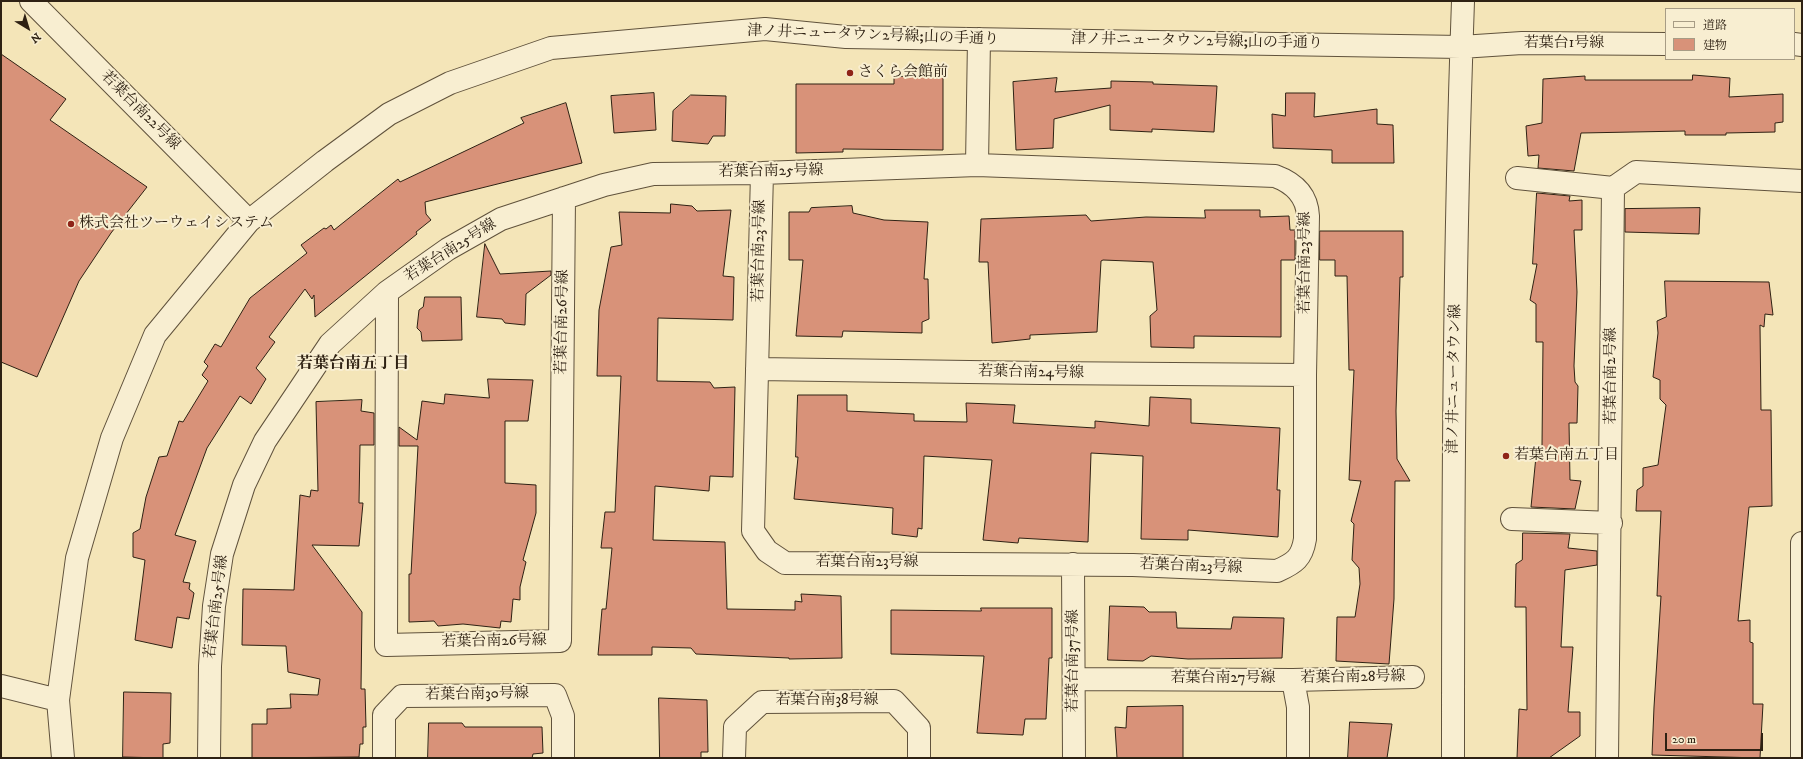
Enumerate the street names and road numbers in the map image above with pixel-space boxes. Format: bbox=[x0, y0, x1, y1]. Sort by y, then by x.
street label: 津ノ井ニュータウン2号線;山の手通り bbox=[747, 23, 999, 49]
street label: 津ノ井ニュータウン2号線;山の手通り bbox=[1071, 31, 1323, 53]
street label: 若葉台1号線 bbox=[1524, 35, 1604, 53]
street label: 若葉台南22号線 bbox=[97, 68, 183, 154]
street label: 若葉台南25号線 bbox=[718, 162, 824, 182]
street label: 若葉台南23号線 bbox=[750, 199, 770, 303]
street label: 若葉台南23号線 bbox=[1297, 212, 1315, 314]
street label: 若葉台南25号線 bbox=[402, 216, 500, 286]
street label: 若葉台南26号線 bbox=[553, 269, 573, 375]
street label: 津ノ井ニュータウン線 bbox=[1445, 304, 1465, 454]
street label: 若葉台南2号線 bbox=[1603, 327, 1621, 425]
street label: 若葉台南24号線 bbox=[978, 363, 1084, 383]
street label: 若葉台南25号線 bbox=[202, 554, 232, 660]
street label: 若葉台南23号線 bbox=[816, 554, 918, 572]
street label: 若葉台南23号線 bbox=[1139, 556, 1243, 578]
street label: 若葉台南37号線 bbox=[1065, 609, 1083, 713]
street label: 若葉台南26号線 bbox=[441, 632, 547, 652]
street label: 若葉台南28号線 bbox=[1300, 668, 1406, 688]
street label: 若葉台南27号線 bbox=[1171, 670, 1275, 688]
street label: 若葉台南30号線 bbox=[425, 685, 529, 705]
street label: 若葉台南38号線 bbox=[775, 692, 879, 710]

